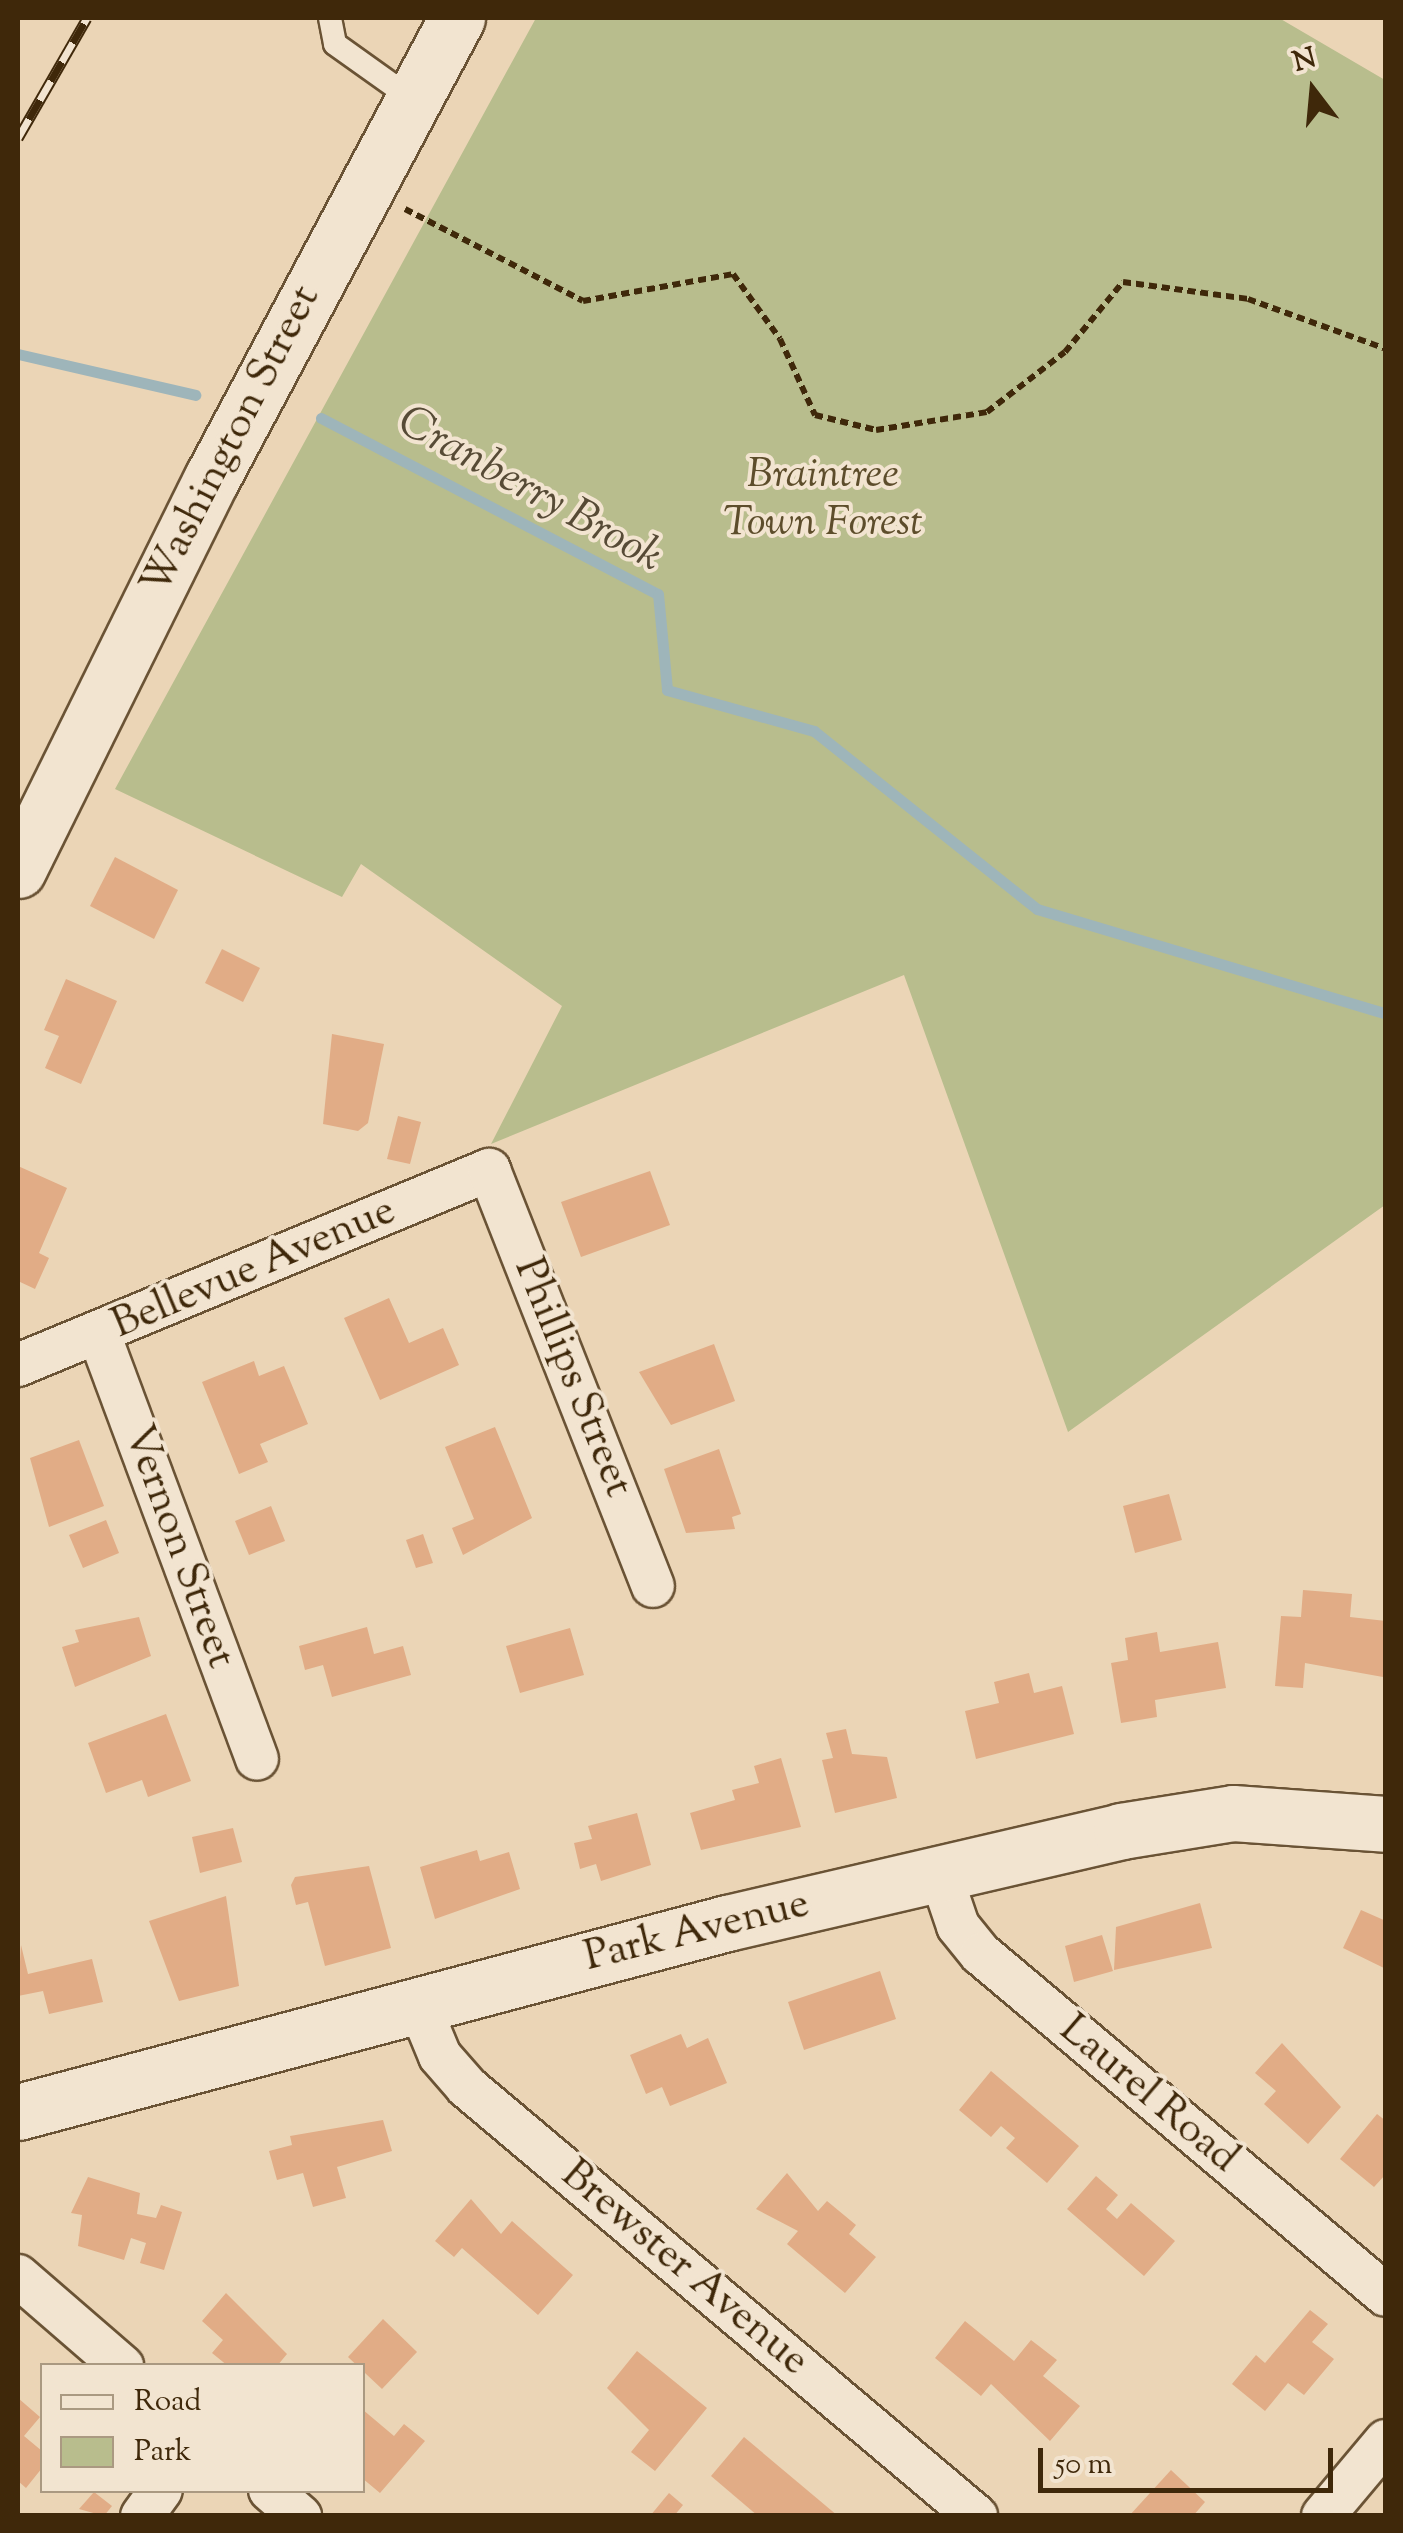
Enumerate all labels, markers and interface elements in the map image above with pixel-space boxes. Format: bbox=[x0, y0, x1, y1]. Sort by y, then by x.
text: N bbox=[1288, 39, 1321, 83]
north arrow bbox=[1263, 40, 1363, 140]
street label: Washington Street bbox=[132, 278, 332, 604]
water label: Cranberry Brook bbox=[387, 396, 671, 586]
park label: Braintree Town Forest bbox=[723, 451, 923, 550]
street label: Bellevue Avenue bbox=[105, 1187, 403, 1351]
street label: Phillips Street bbox=[501, 1251, 643, 1505]
street label: Vernon Street bbox=[111, 1419, 245, 1675]
street label: Park Avenue bbox=[580, 1880, 814, 1984]
street label: Laurel Road bbox=[1048, 2005, 1248, 2185]
street label: Brewster Avenue bbox=[550, 2151, 818, 2387]
legend bbox=[40, 2363, 365, 2493]
text: Road bbox=[134, 2381, 201, 2424]
scale bar bbox=[1043, 2428, 1338, 2490]
text: Park bbox=[134, 2431, 191, 2474]
text: 50 m bbox=[1055, 2444, 1112, 2487]

